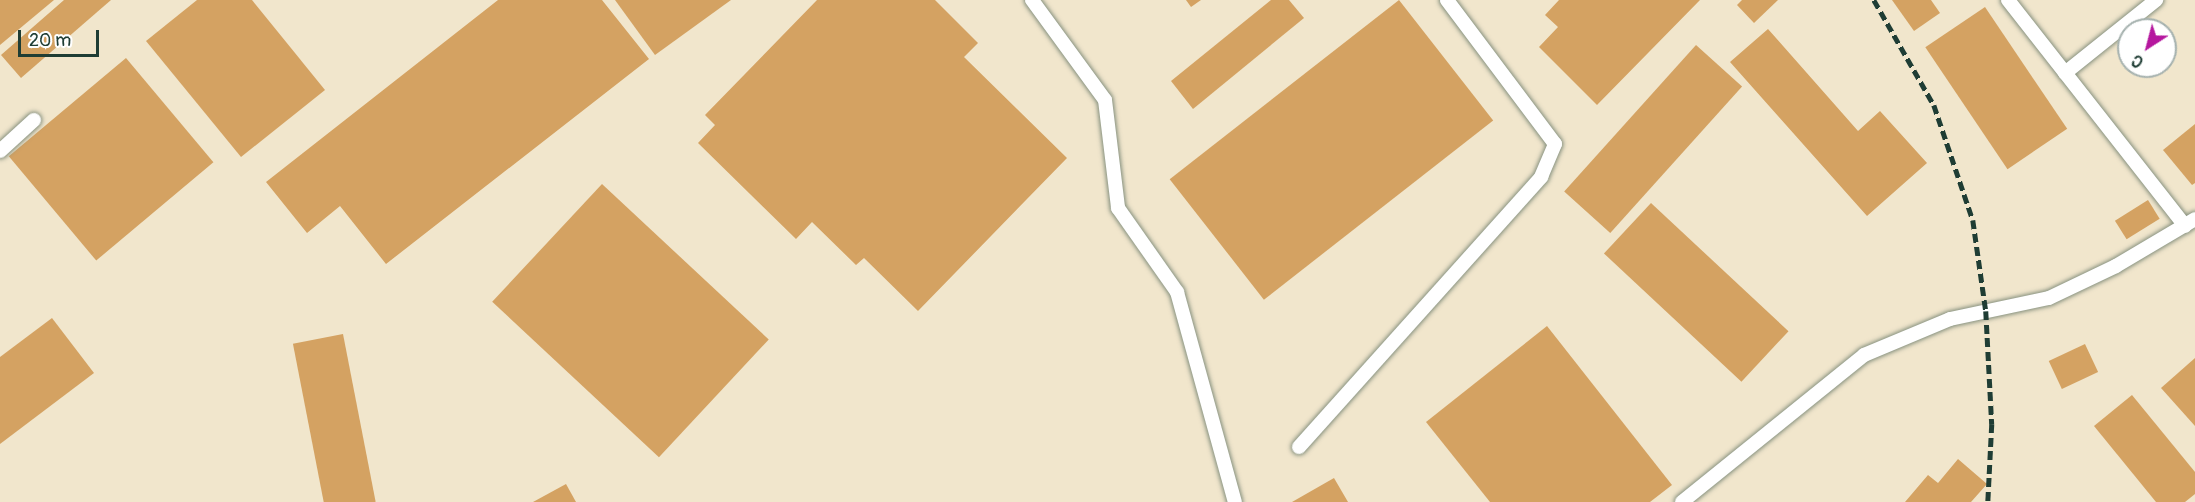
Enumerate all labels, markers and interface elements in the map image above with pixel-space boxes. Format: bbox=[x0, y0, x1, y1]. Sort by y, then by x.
scale bar bbox=[21, 18, 102, 56]
north arrow bbox=[2117, 18, 2177, 78]
text: 20 m bbox=[29, 29, 71, 52]
text: С bbox=[2128, 50, 2147, 72]

